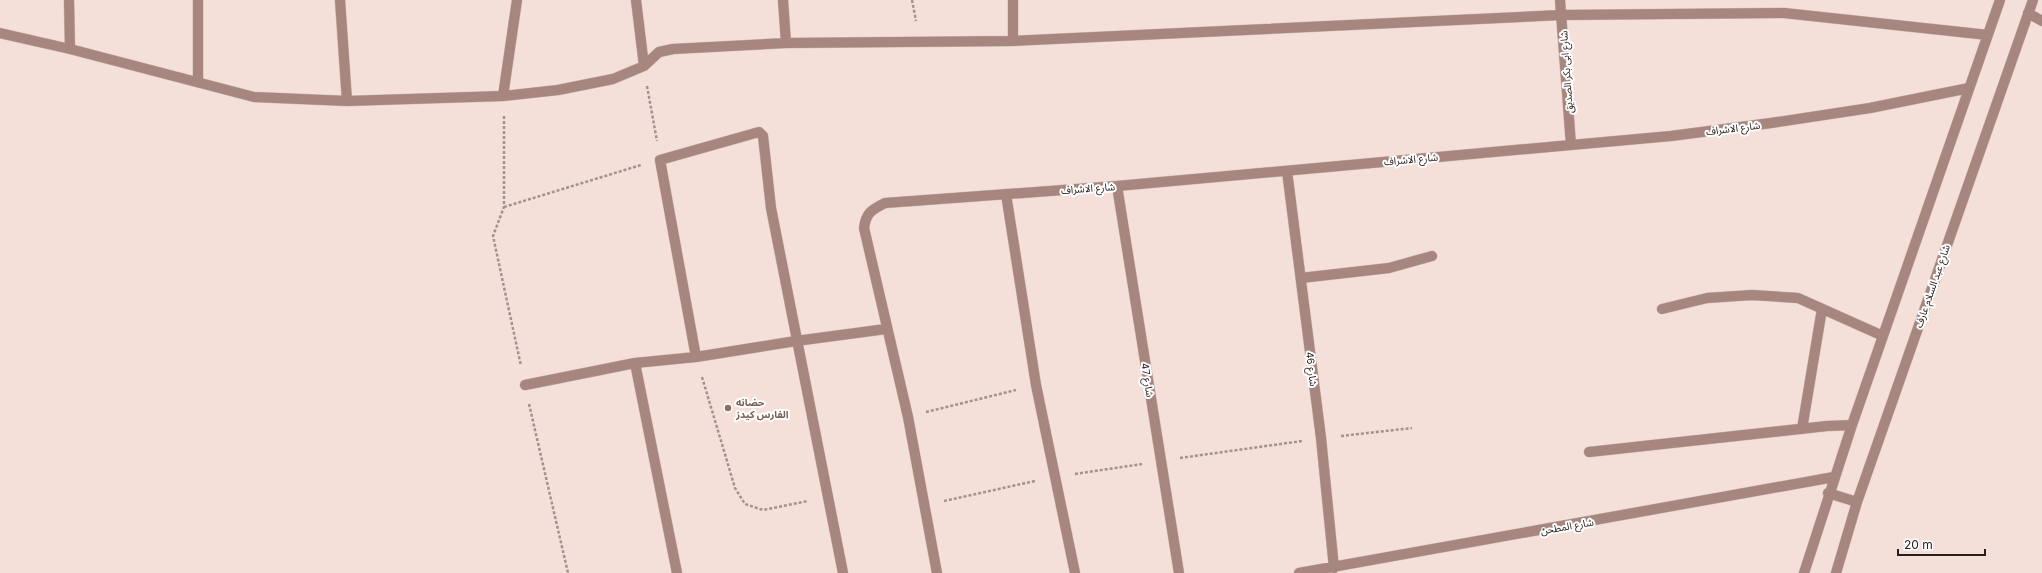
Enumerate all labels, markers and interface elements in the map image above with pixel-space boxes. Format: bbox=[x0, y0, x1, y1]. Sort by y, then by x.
street label: شارع ابى بكر الصديق bbox=[1557, 30, 1577, 114]
street label: شارع الاشراف bbox=[1705, 119, 1761, 139]
street label: شارع الاشراف bbox=[1383, 151, 1439, 169]
street label: شارع الاشراف bbox=[1061, 180, 1116, 198]
street label: شارع عبد السلام عارف bbox=[1912, 243, 1955, 330]
street label: شارع 46 bbox=[1302, 351, 1320, 387]
street label: شارع 47 bbox=[1137, 362, 1157, 398]
place label: حضانه الفارس كيدز bbox=[735, 396, 789, 421]
marker: حضانه الفارس كيدز bbox=[723, 403, 733, 413]
street label: شارع المطحن bbox=[1539, 515, 1595, 539]
scale bar bbox=[1898, 531, 1985, 557]
text: 20 m bbox=[1904, 537, 1933, 552]

